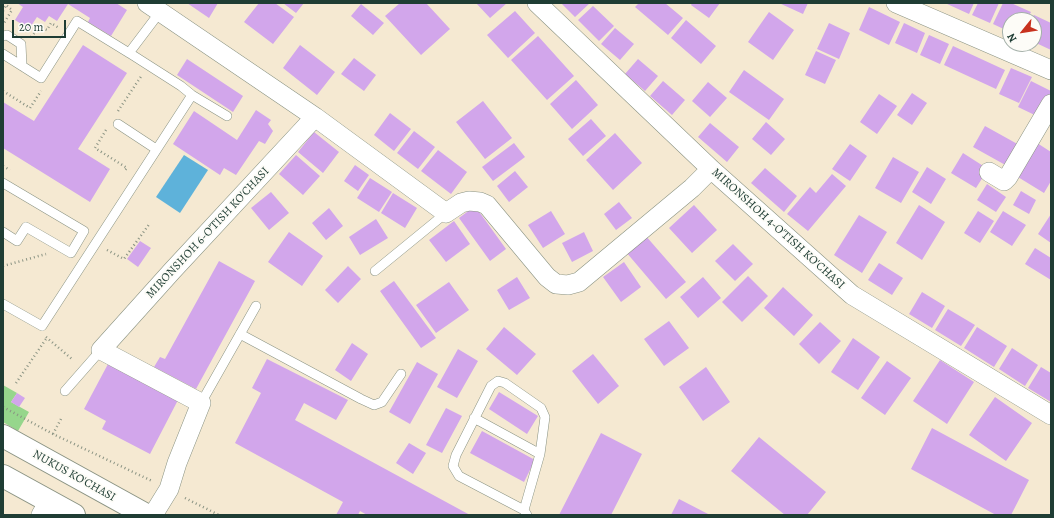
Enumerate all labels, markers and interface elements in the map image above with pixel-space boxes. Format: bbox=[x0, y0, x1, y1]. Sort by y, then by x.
scale bar bbox=[14, 12, 68, 38]
north arrow bbox=[1002, 12, 1042, 52]
text: 20 m bbox=[19, 19, 43, 35]
text: N bbox=[1004, 31, 1021, 45]
street label: MIRONSHOH 6-O'TISH KO'CHASI bbox=[143, 164, 273, 302]
street label: MIRONSHOH 4-O'TISH KO'CHASI bbox=[709, 165, 847, 293]
street label: NUKUS KO'CHASI bbox=[30, 447, 118, 505]

